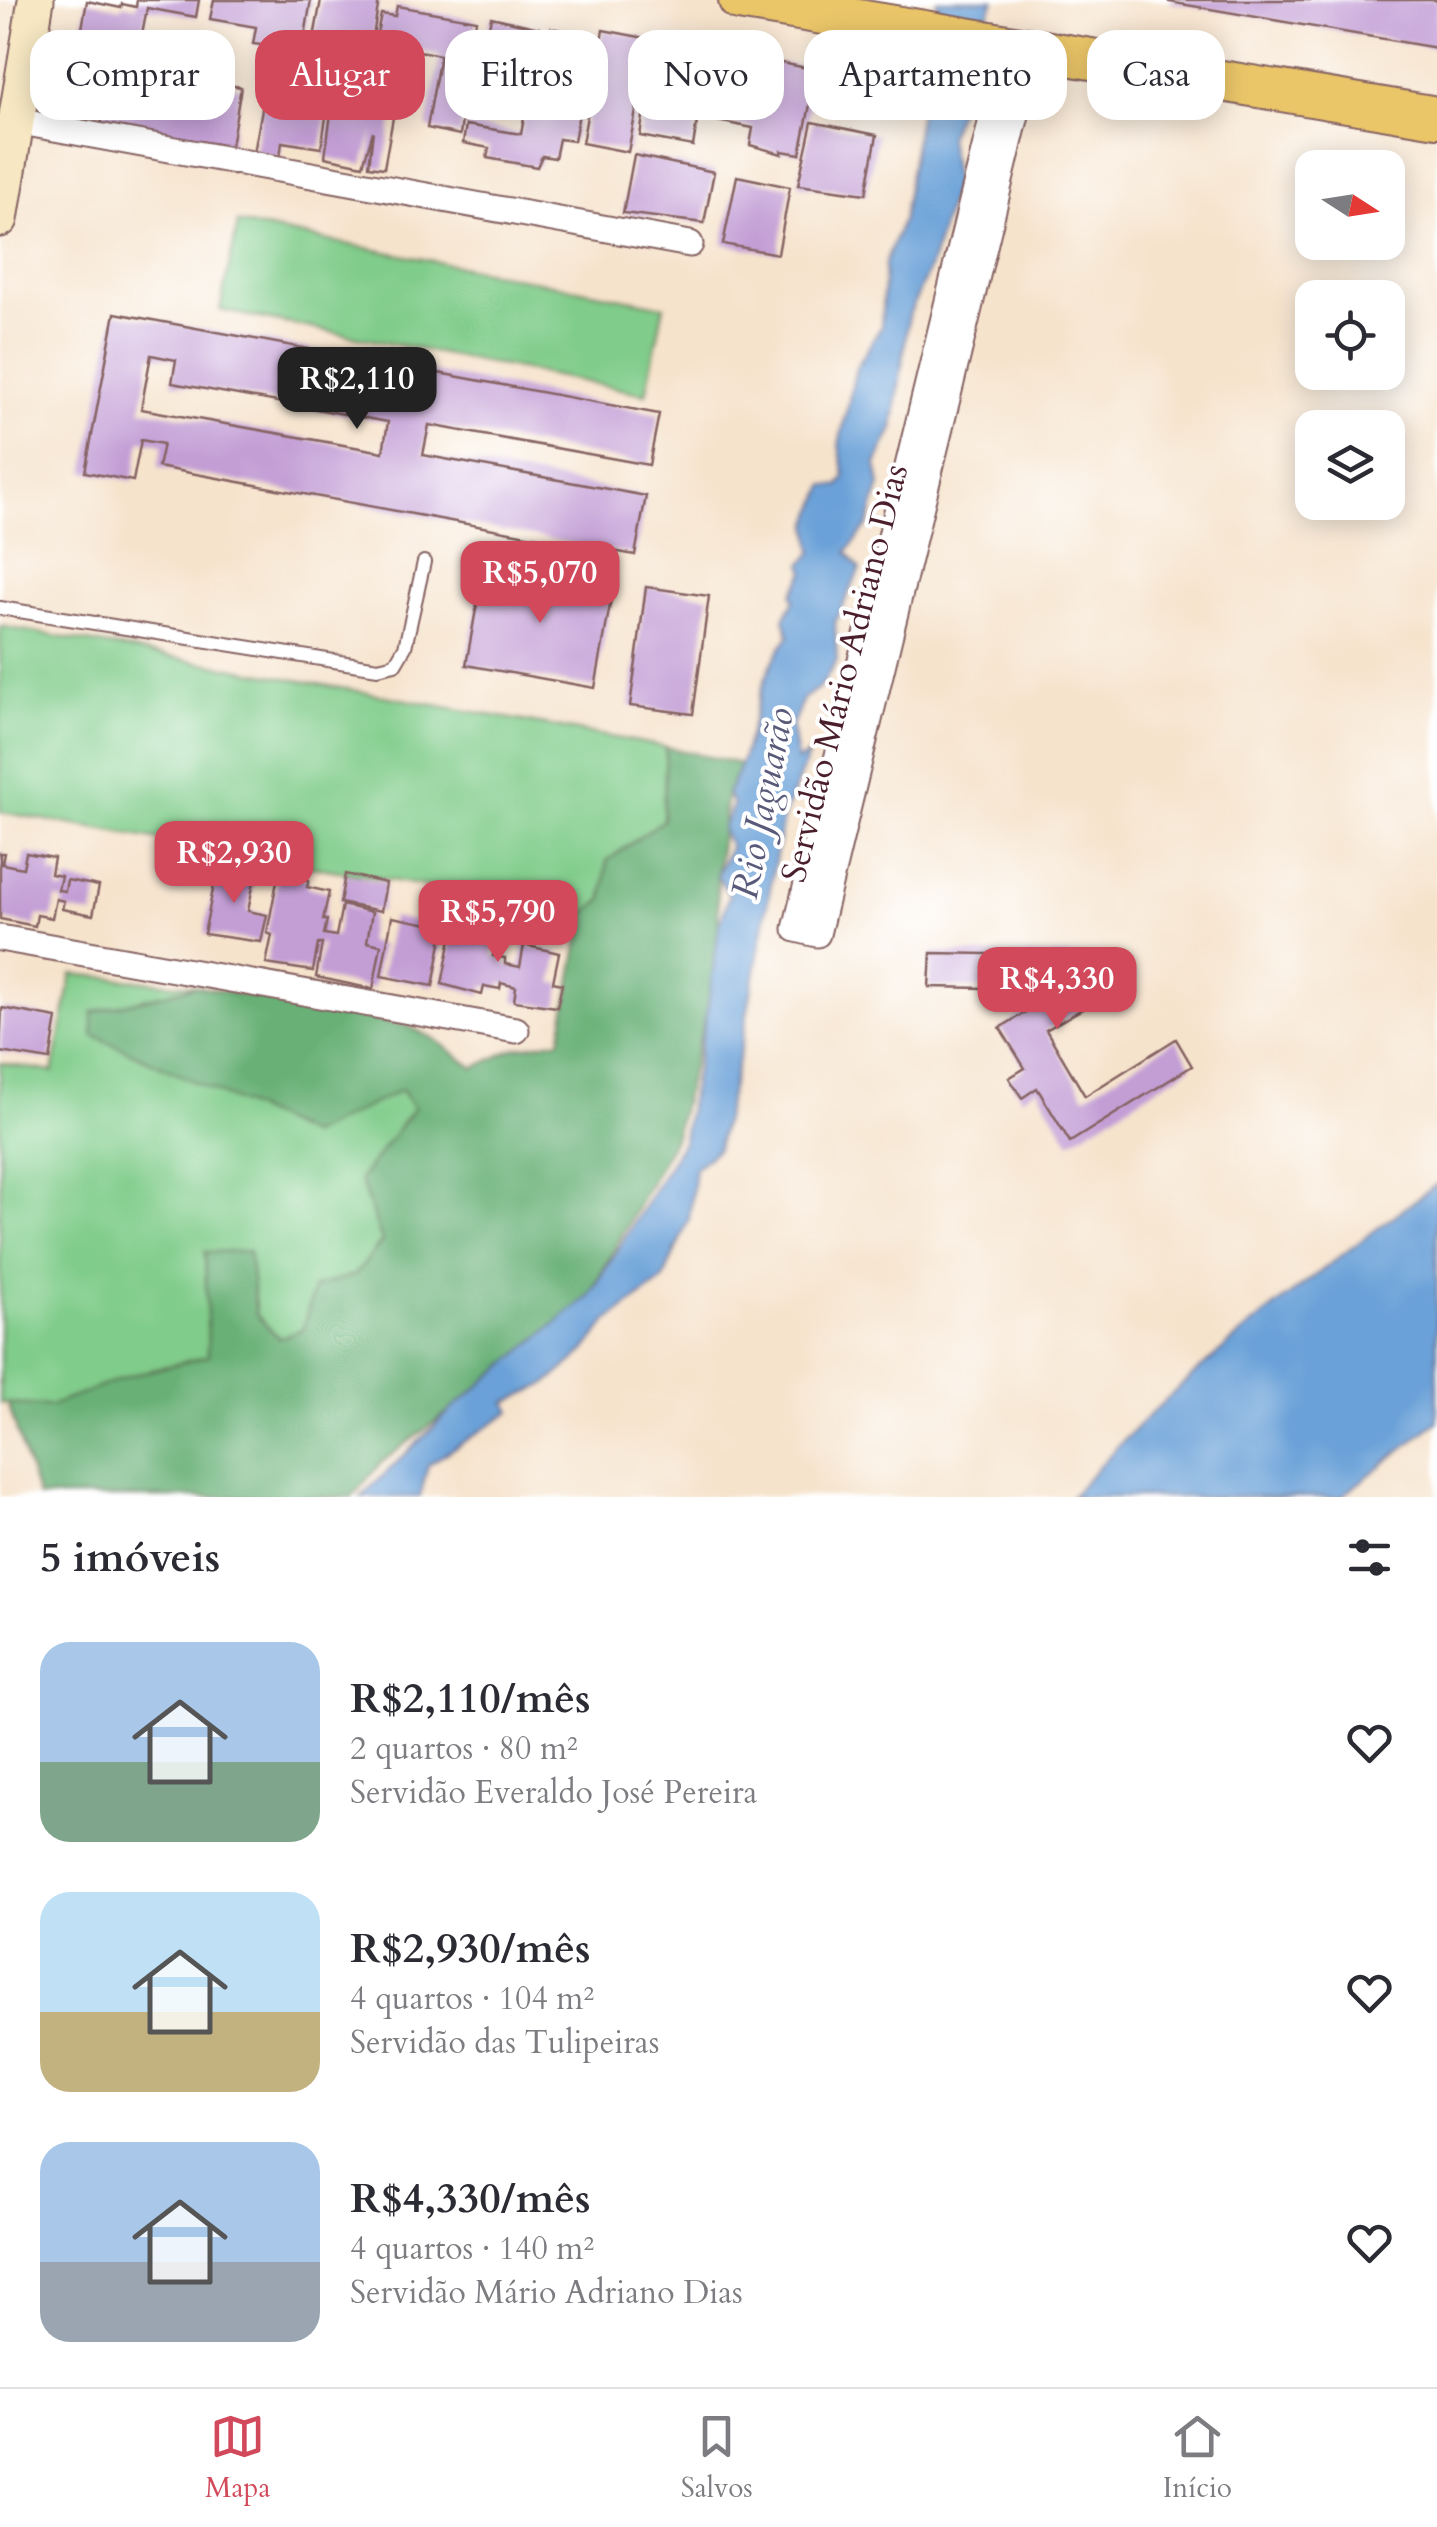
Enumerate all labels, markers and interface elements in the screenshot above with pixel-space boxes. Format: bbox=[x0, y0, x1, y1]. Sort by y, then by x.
chip: Comprar bbox=[30, 30, 235, 120]
chip: Alugar bbox=[255, 30, 425, 120]
chip: Filtros bbox=[445, 30, 608, 120]
chip: Novo bbox=[628, 30, 784, 120]
chip: Apartamento bbox=[804, 30, 1067, 120]
chip: Casa bbox=[1087, 30, 1225, 120]
north arrow bbox=[1295, 150, 1405, 260]
map controls bbox=[1295, 150, 1405, 520]
button: locate bbox=[1295, 280, 1405, 390]
pin: R$2,110 bbox=[265, 347, 449, 432]
text: R$2,110 bbox=[300, 357, 414, 401]
button: layers bbox=[1295, 410, 1405, 520]
street label: Servidão Mário Adriano Dias bbox=[770, 459, 920, 887]
pin: R$5,070 bbox=[448, 541, 632, 626]
text: R$5,070 bbox=[483, 551, 597, 595]
water label: Rio Jaguarão bbox=[719, 703, 807, 903]
pin: R$2,930 bbox=[142, 821, 326, 906]
text: R$2,930 bbox=[177, 831, 291, 875]
pin: R$5,790 bbox=[406, 880, 590, 965]
text: R$5,790 bbox=[441, 890, 555, 934]
pin: R$4,330 bbox=[965, 947, 1149, 1032]
text: R$4,330 bbox=[1000, 957, 1114, 1001]
text: 5 imóveis bbox=[40, 1529, 220, 1586]
icon: filters bbox=[1342, 1530, 1397, 1585]
text: R$2,110/mês bbox=[350, 1670, 591, 1727]
icon: home bbox=[120, 1682, 240, 1802]
icon: heart bbox=[1342, 1715, 1397, 1770]
text: 2 quartos · 80 m² bbox=[350, 1727, 578, 1771]
text: Servidão Everaldo José Pereira bbox=[350, 1771, 757, 1815]
text: R$2,930/mês bbox=[350, 1920, 591, 1977]
icon: home bbox=[120, 1932, 240, 2052]
icon: heart bbox=[1342, 1965, 1397, 2020]
text: 4 quartos · 104 m² bbox=[350, 1977, 594, 2021]
text: Servidão das Tulipeiras bbox=[350, 2021, 659, 2065]
text: R$4,330/mês bbox=[350, 2170, 591, 2227]
icon: home bbox=[120, 2182, 240, 2302]
icon: heart bbox=[1342, 2215, 1397, 2270]
text: 4 quartos · 140 m² bbox=[350, 2227, 594, 2271]
text: Servidão Mário Adriano Dias bbox=[350, 2271, 743, 2315]
tab: Mapa bbox=[205, 2409, 271, 2507]
tab: Salvos bbox=[681, 2409, 753, 2507]
tab: Início bbox=[1163, 2409, 1232, 2507]

